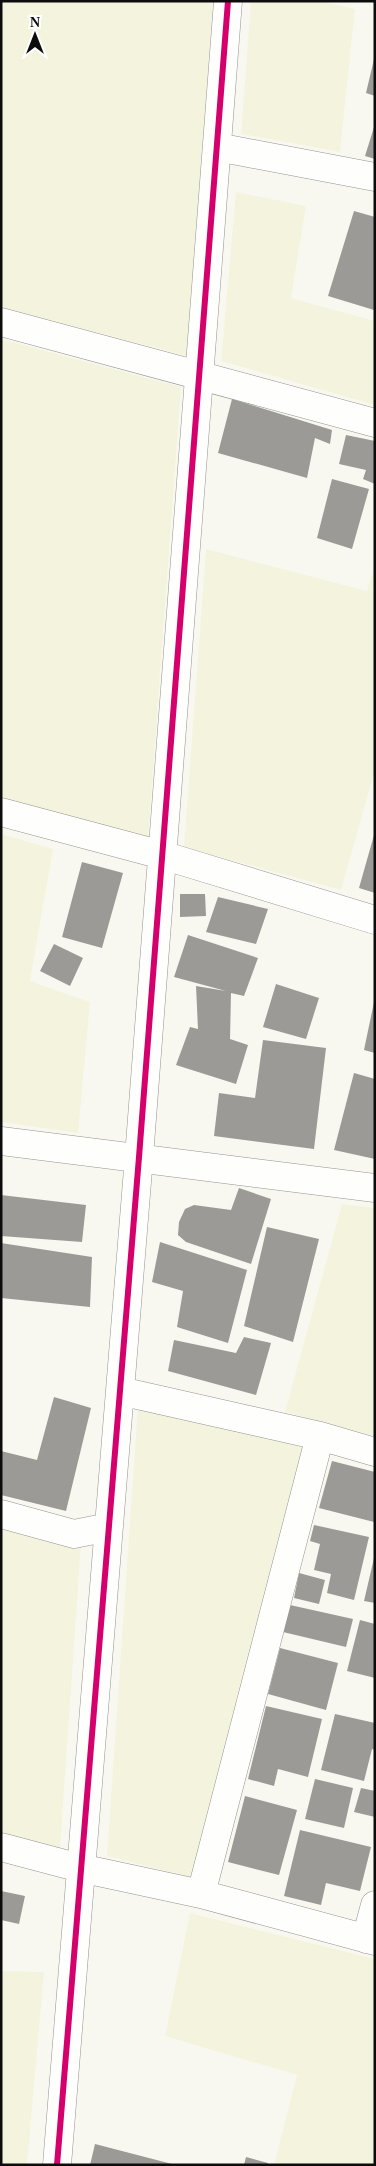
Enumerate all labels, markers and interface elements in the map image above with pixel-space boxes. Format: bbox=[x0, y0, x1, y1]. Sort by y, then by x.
north arrow bbox=[10, 10, 60, 60]
text: N bbox=[30, 15, 40, 30]

